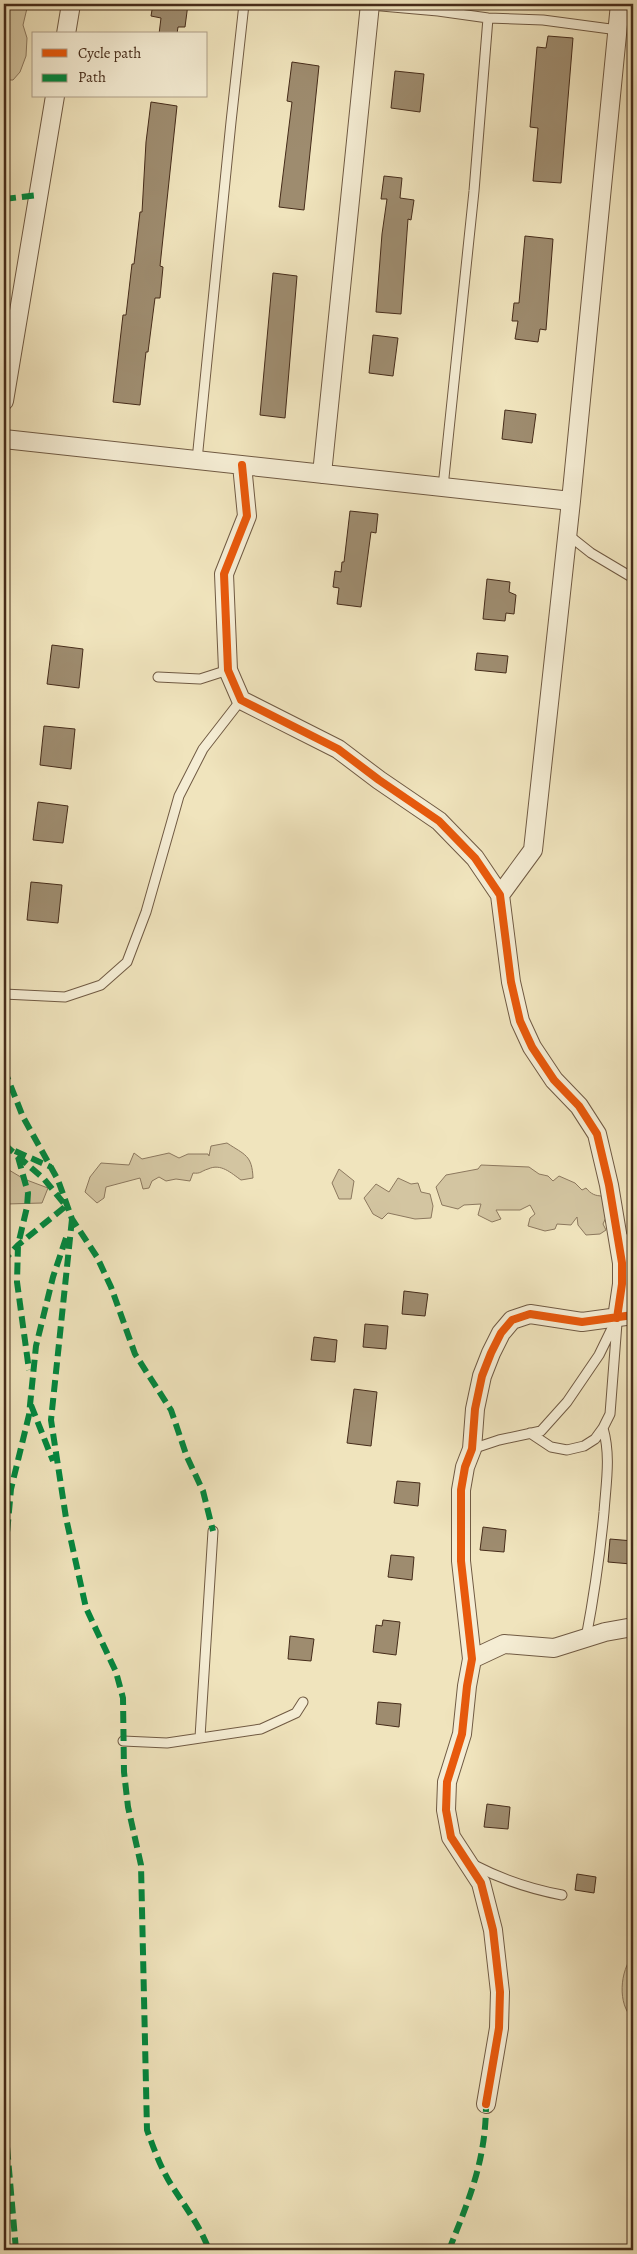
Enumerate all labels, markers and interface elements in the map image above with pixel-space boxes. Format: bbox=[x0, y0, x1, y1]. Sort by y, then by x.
legend bbox=[32, 32, 208, 98]
text: Cycle path bbox=[78, 43, 141, 63]
text: Path bbox=[78, 67, 106, 87]

